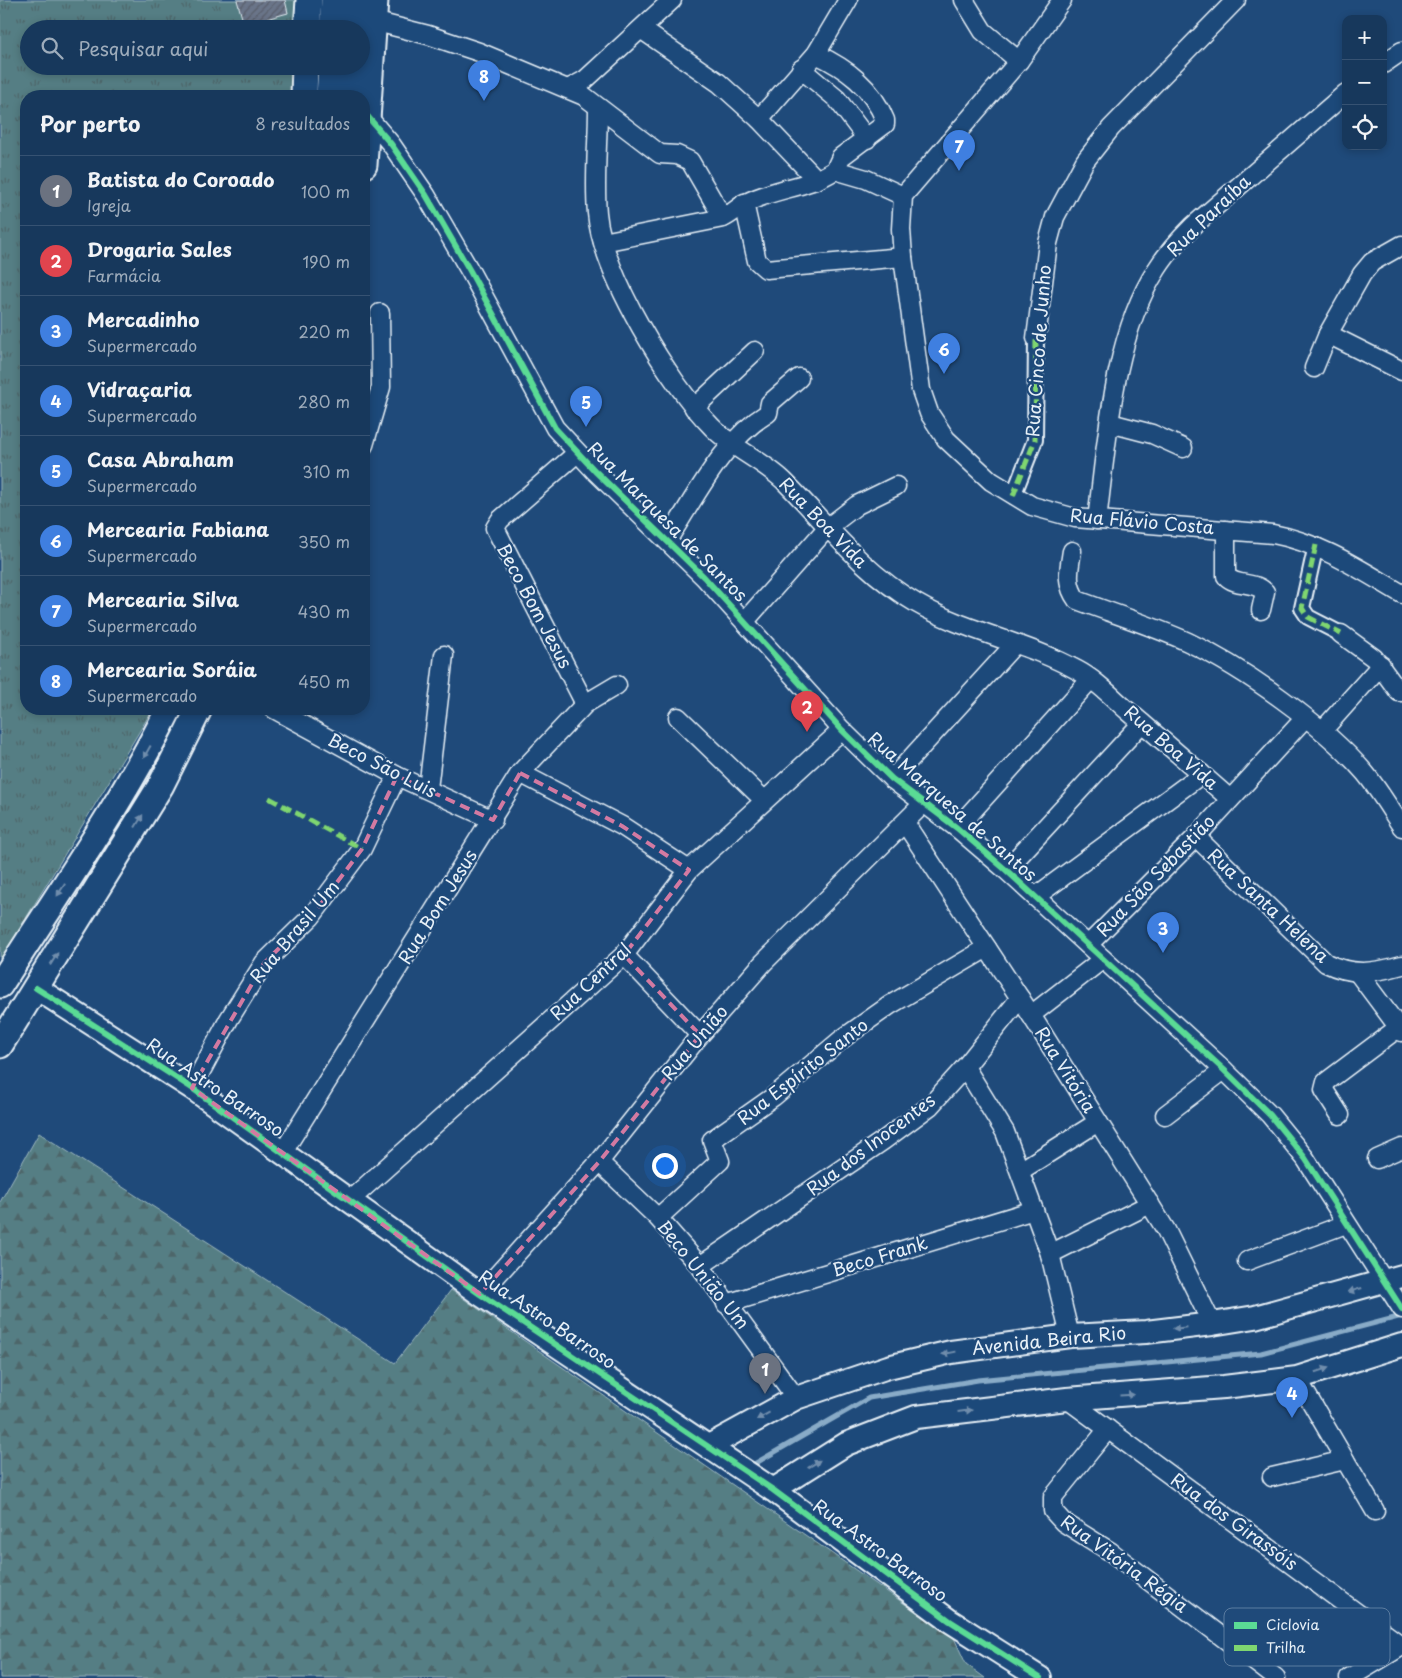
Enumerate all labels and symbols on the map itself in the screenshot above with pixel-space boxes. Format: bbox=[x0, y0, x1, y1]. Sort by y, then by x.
pin: 8 bbox=[468, 60, 500, 101]
pin: 7 bbox=[943, 130, 975, 171]
street label: Rua Paraíba bbox=[1160, 167, 1257, 262]
street label: Rua Cinco de Junho bbox=[1018, 264, 1057, 438]
pin: 6 bbox=[928, 333, 960, 374]
pin: 5 bbox=[570, 386, 602, 427]
street label: Rua Marquesa de Santos bbox=[582, 435, 754, 607]
street label: Rua Boa Vida bbox=[774, 470, 875, 574]
street label: Rua Flávio Costa bbox=[1069, 501, 1216, 540]
street label: Beco Bom Jesus bbox=[491, 538, 580, 673]
pin: 2 bbox=[791, 691, 823, 732]
street label: Rua Boa Vida bbox=[1119, 698, 1226, 796]
street label: Rua Marquesa de Santos bbox=[862, 725, 1044, 887]
street label: Beco São Luis bbox=[324, 726, 442, 804]
one-way arrow bbox=[143, 745, 151, 760]
street label: Rua São Sebastião bbox=[1089, 808, 1221, 942]
one-way arrow bbox=[135, 815, 144, 828]
street label: Rua Santa Helena bbox=[1202, 841, 1336, 969]
street label: Rua Bom Jesus bbox=[391, 844, 483, 969]
street label: Rua Brasil Um bbox=[243, 874, 345, 988]
one-way arrow bbox=[56, 884, 66, 897]
pin: 3 bbox=[1147, 912, 1179, 953]
street label: Rua Central bbox=[543, 936, 637, 1026]
one-way arrow bbox=[49, 953, 58, 966]
street label: Rua União bbox=[654, 998, 734, 1086]
street label: Rua Espírito Santo bbox=[731, 1011, 873, 1131]
street label: Rua Vitória bbox=[1029, 1021, 1104, 1118]
street label: Rua Astro Barroso bbox=[142, 1031, 290, 1143]
street label: Rua dos Inocentes bbox=[800, 1086, 940, 1201]
your location bbox=[652, 1153, 678, 1179]
street label: Beco União Um bbox=[652, 1214, 757, 1334]
street label: Beco Frank bbox=[829, 1228, 930, 1283]
street label: Rua Astro Barroso bbox=[474, 1263, 622, 1375]
one-way arrow bbox=[1348, 1286, 1363, 1294]
street label: Avenida Beira Rio bbox=[970, 1318, 1127, 1361]
one-way arrow bbox=[1171, 1324, 1187, 1332]
one-way arrow bbox=[940, 1349, 956, 1357]
pin: 1 bbox=[749, 1353, 781, 1394]
one-way arrow bbox=[1315, 1366, 1330, 1373]
pin: 4 bbox=[1276, 1377, 1308, 1418]
one-way arrow bbox=[1119, 1390, 1135, 1398]
one-way arrow bbox=[958, 1407, 974, 1415]
one-way arrow bbox=[756, 1412, 769, 1421]
one-way arrow bbox=[807, 1459, 821, 1469]
street label: Rua dos Girassóis bbox=[1166, 1465, 1304, 1576]
street label: Rua Astro Barroso bbox=[808, 1492, 954, 1608]
street label: Rua Vitória Régia bbox=[1056, 1507, 1194, 1618]
legend bbox=[1224, 1608, 1390, 1666]
text: Ciclovia bbox=[1266, 1614, 1319, 1635]
text: Trilha bbox=[1266, 1637, 1306, 1658]

